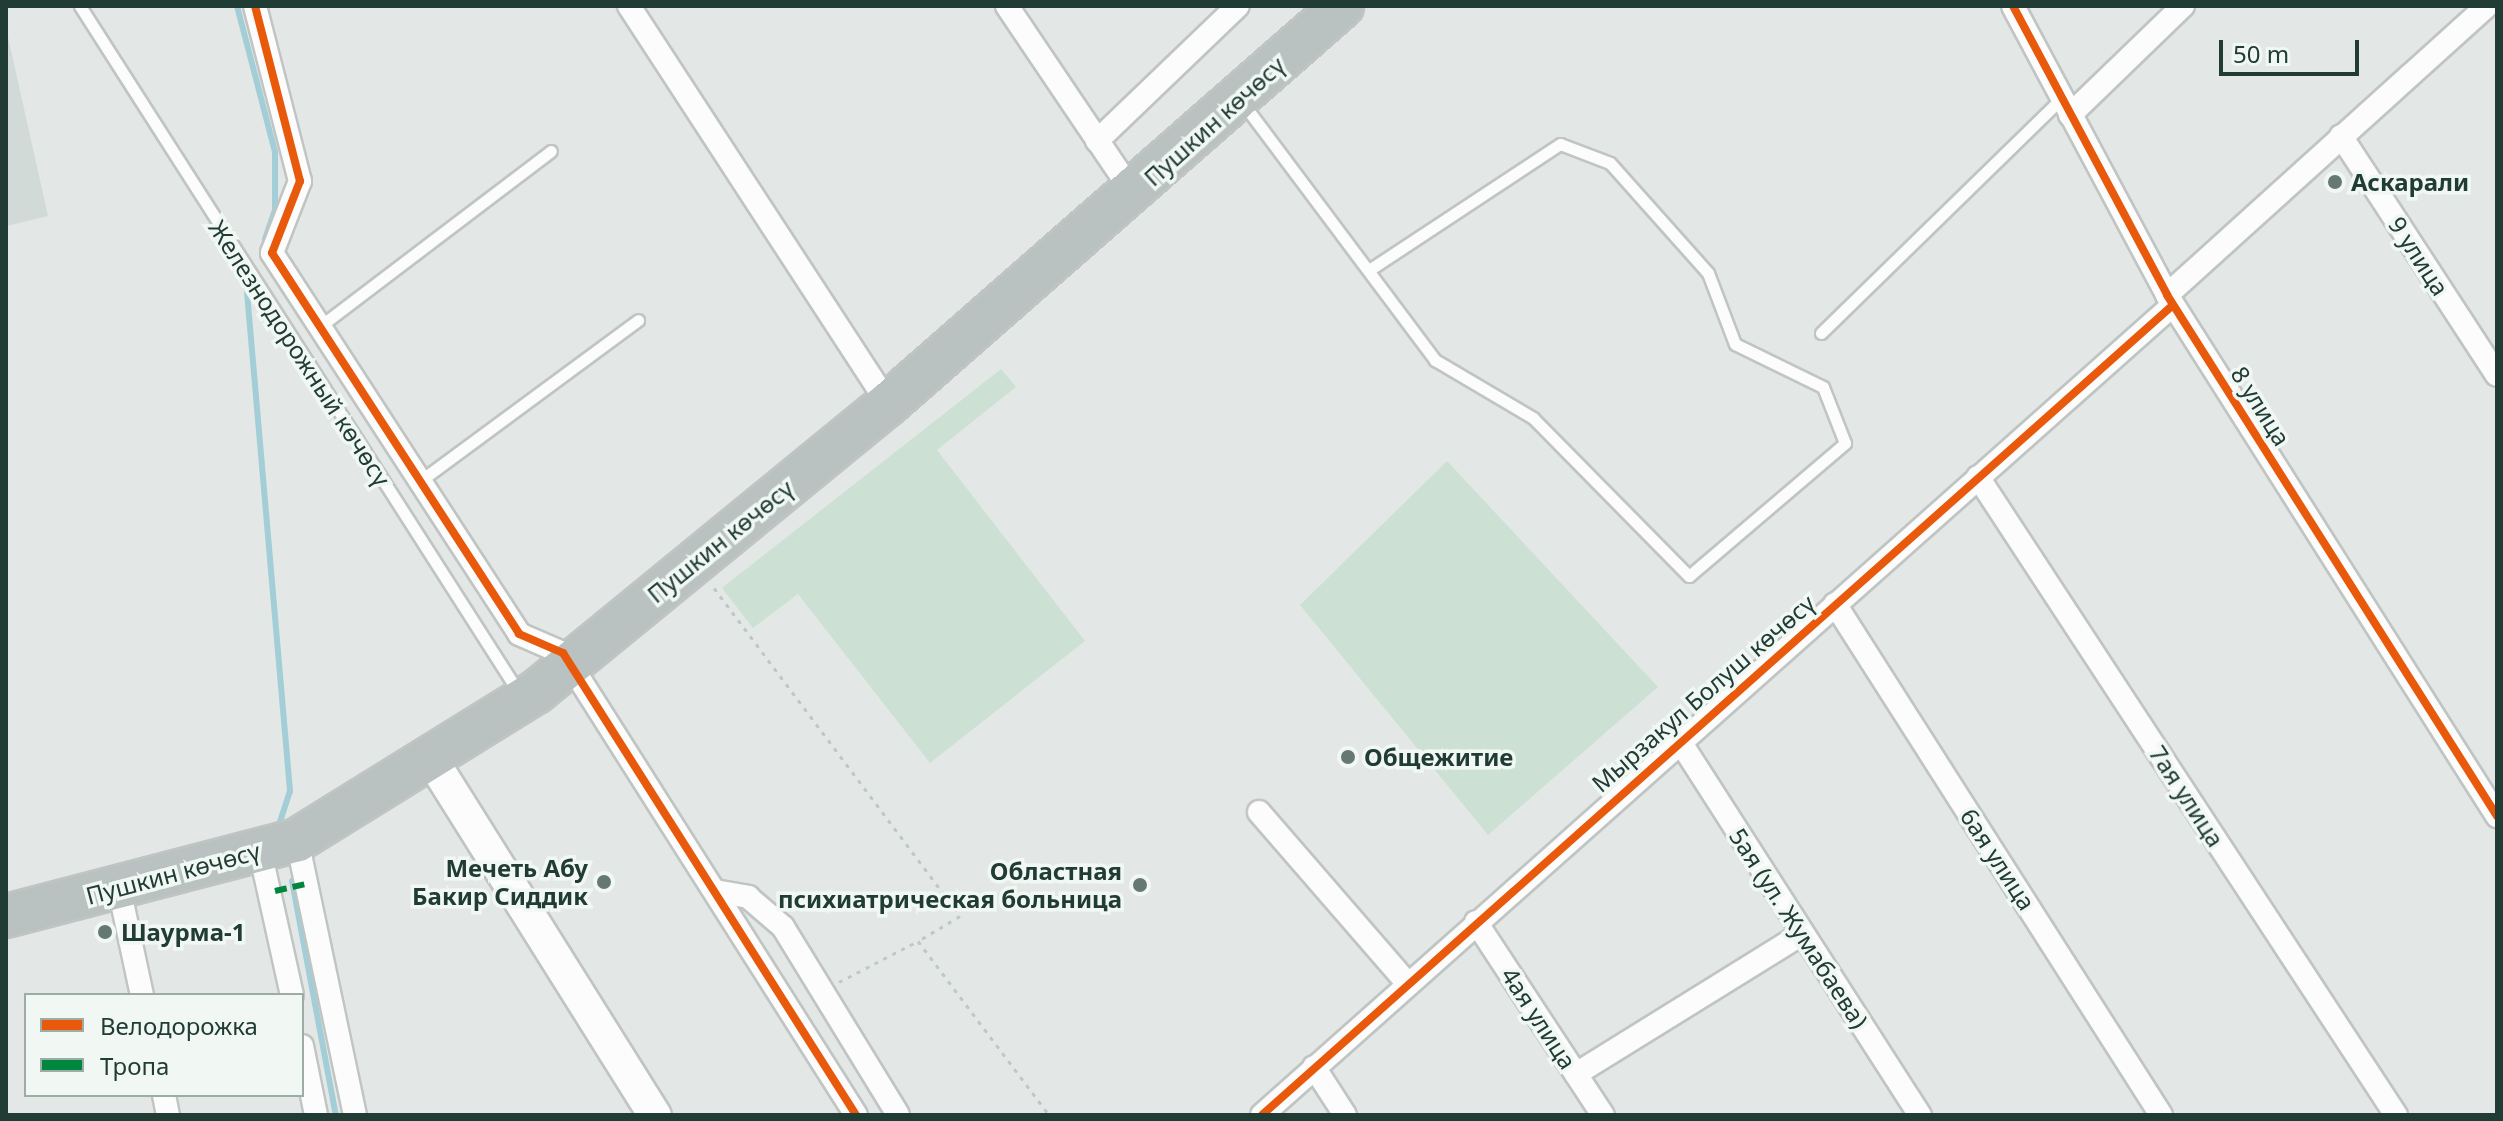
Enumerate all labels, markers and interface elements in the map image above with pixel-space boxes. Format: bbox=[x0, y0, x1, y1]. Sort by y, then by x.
scale bar bbox=[2223, 24, 2363, 74]
text: 50 m bbox=[2233, 37, 2289, 70]
street label: Пушкин көчөсү bbox=[1138, 50, 1290, 192]
place label: Аскарали bbox=[2351, 168, 2469, 196]
marker: Аскарали bbox=[2326, 173, 2344, 191]
street label: 9 улица bbox=[2383, 211, 2455, 301]
street label: Железнодорожный көчөсү bbox=[203, 215, 397, 491]
street label: 8 улица bbox=[2225, 361, 2297, 451]
street label: Пушкин көчөсү bbox=[641, 473, 799, 609]
street label: Мырзакул Болуш көчөсү bbox=[1586, 588, 1820, 798]
street label: 7ая улица bbox=[2144, 740, 2230, 852]
place label: Общежитие bbox=[1364, 743, 1513, 771]
marker: Общежитие bbox=[1339, 748, 1357, 766]
street label: 6ая улица bbox=[1955, 803, 2041, 915]
street label: 5ая (ул. Жумабаева) bbox=[1724, 823, 1874, 1033]
street label: Пушкин көчөсү bbox=[83, 836, 263, 910]
place label: Мечеть Абу Бакир Сиддик bbox=[412, 854, 588, 910]
place label: Областная психиатрическая больница bbox=[778, 857, 1122, 913]
marker: Мечеть Абу Бакир Сиддик bbox=[595, 873, 613, 891]
marker: Областная психиатрическая больница bbox=[1129, 874, 1151, 896]
place label: Шаурма-1 bbox=[121, 918, 245, 946]
marker: Шаурма-1 bbox=[96, 923, 114, 941]
street label: 4ая улица bbox=[1496, 962, 1582, 1074]
legend bbox=[24, 993, 304, 1097]
text: Велодорожка bbox=[100, 1009, 258, 1042]
text: Тропа bbox=[100, 1049, 169, 1082]

